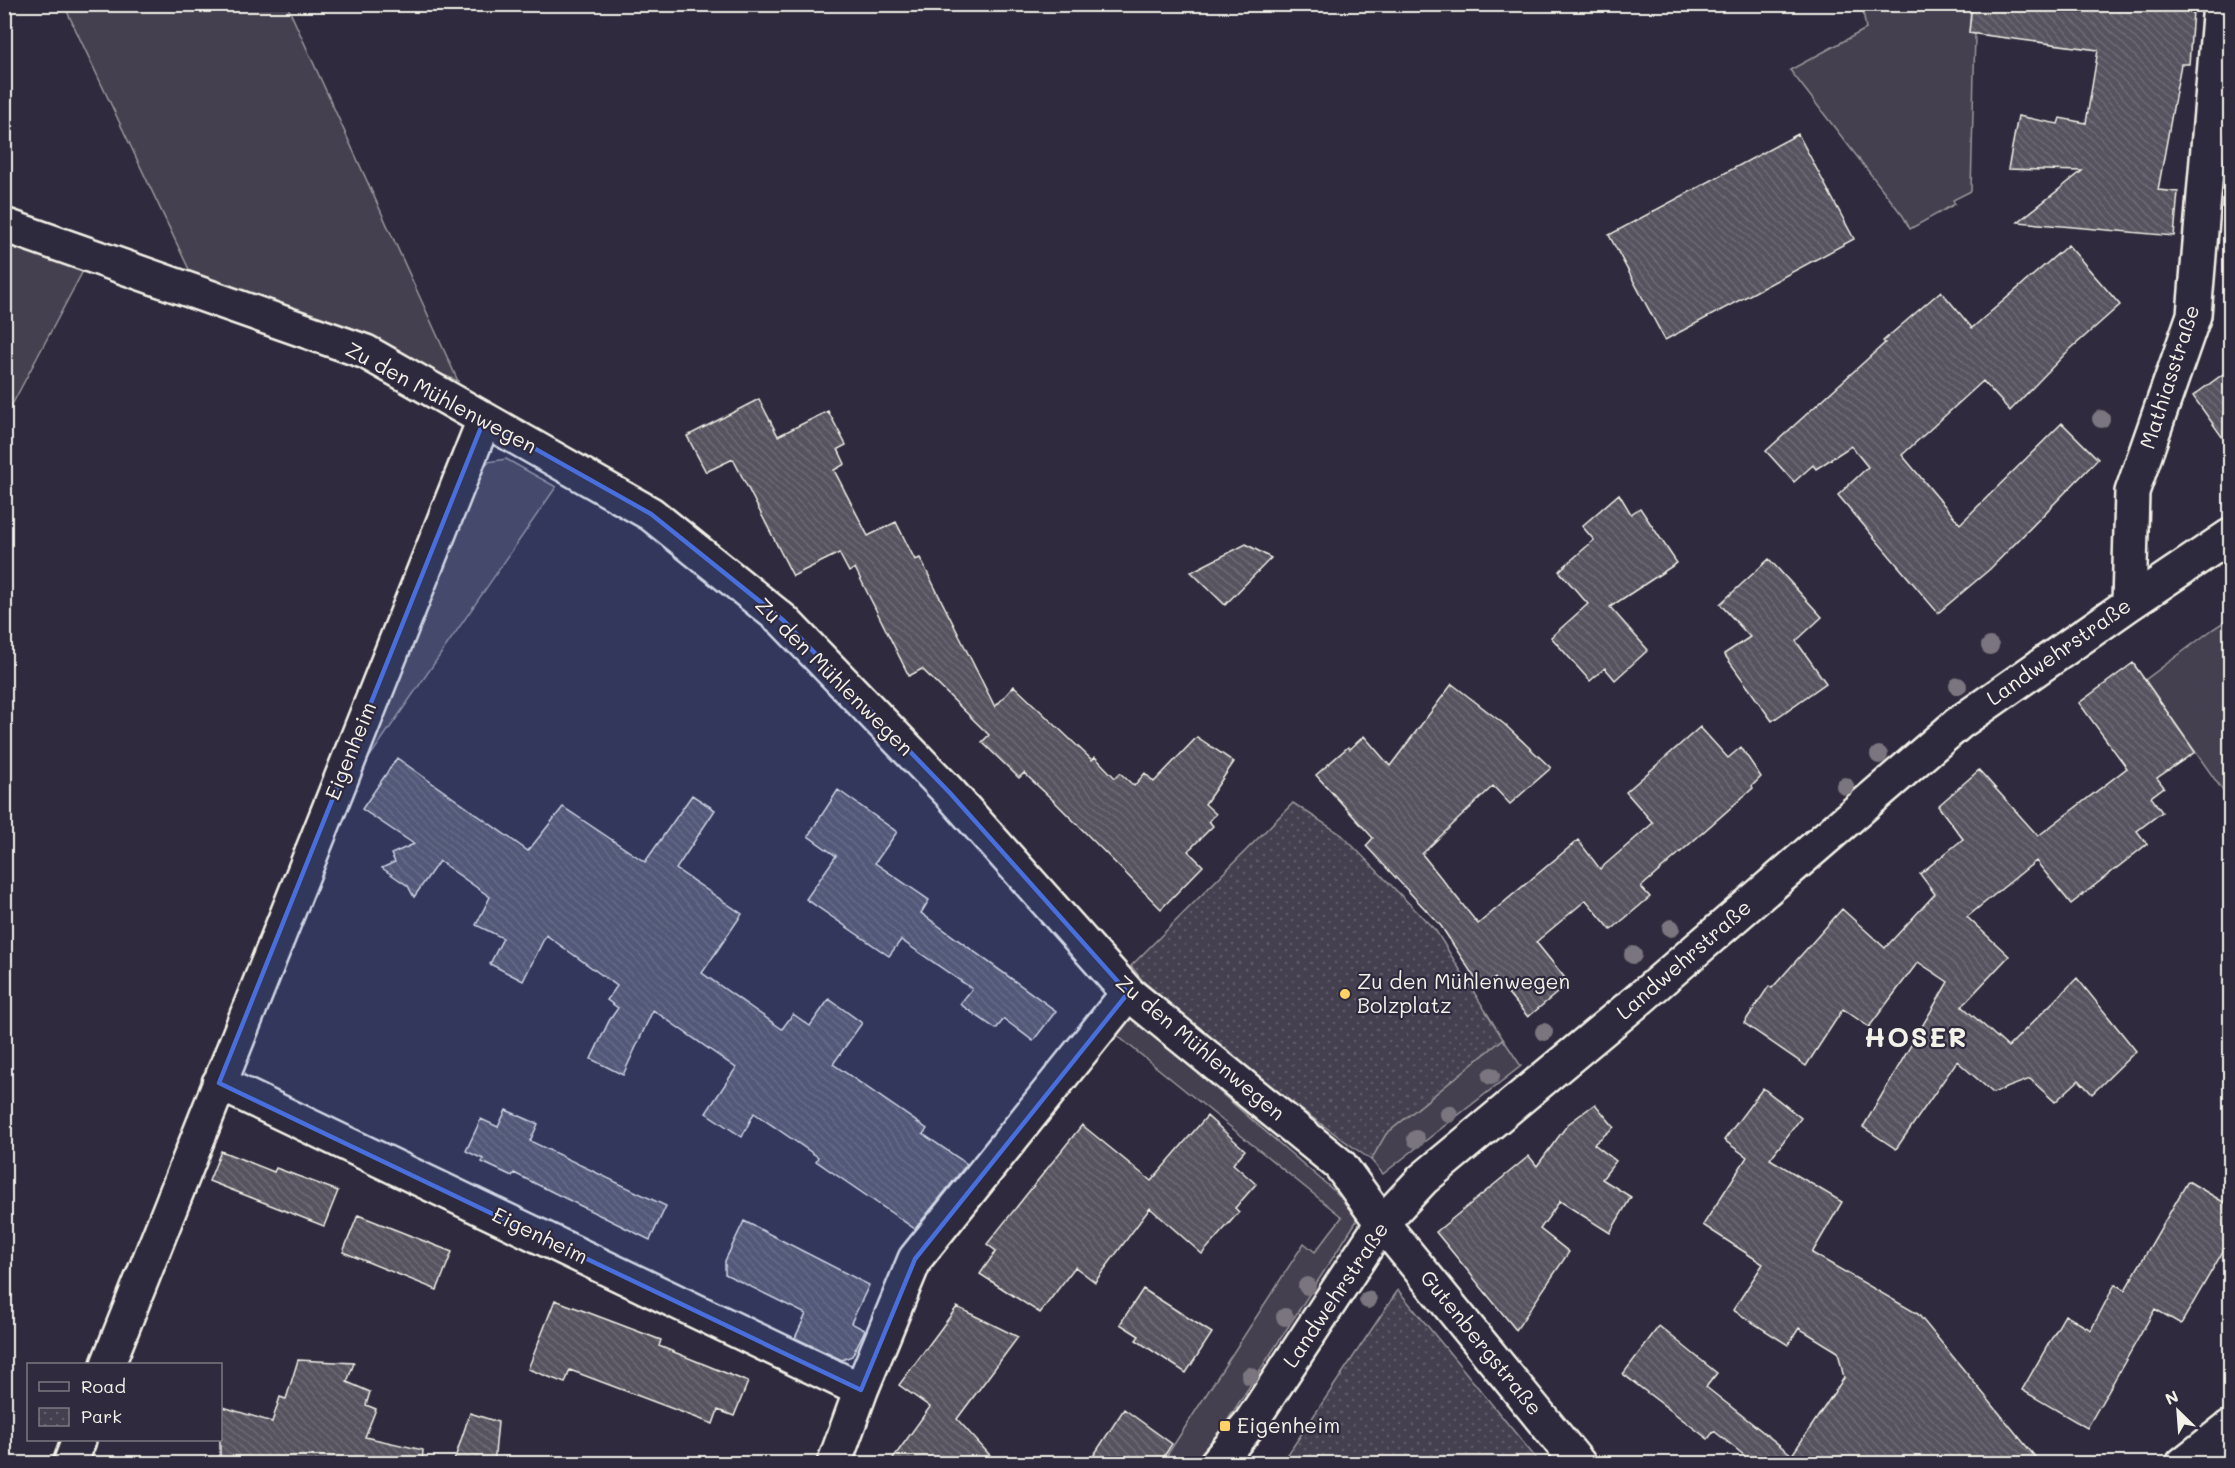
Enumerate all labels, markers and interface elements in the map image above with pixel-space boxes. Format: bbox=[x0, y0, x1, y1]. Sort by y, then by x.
street label: Mathiasstraße bbox=[2133, 301, 2205, 452]
street label: Zu den Mühlenwegen bbox=[341, 335, 542, 459]
street label: Zu den Mühlenwegen bbox=[750, 591, 920, 761]
street label: Landwehrstraße bbox=[1981, 591, 2136, 711]
street label: Eigenheim bbox=[318, 698, 381, 803]
street label: Landwehrstraße bbox=[1610, 893, 1756, 1025]
place label: Zu den Mühlenwegen Bolzplatz bbox=[1357, 967, 1570, 1018]
street label: Zu den Mühlenwegen bbox=[1111, 968, 1291, 1126]
marker: Zu den Mühlenwegen Bolzplatz bbox=[1338, 987, 1352, 1001]
district label: HOSER bbox=[1864, 1019, 1968, 1054]
street label: Eigenheim bbox=[488, 1200, 593, 1269]
street label: Landwehrstraße bbox=[1276, 1216, 1394, 1372]
street label: Gutenbergstraße bbox=[1415, 1264, 1549, 1420]
legend bbox=[27, 1363, 222, 1441]
text: Road bbox=[81, 1374, 126, 1398]
north arrow bbox=[2148, 1381, 2208, 1441]
text: N bbox=[2162, 1385, 2181, 1409]
text: Park bbox=[81, 1404, 122, 1428]
place label: Eigenheim bbox=[1237, 1411, 1340, 1438]
marker: Eigenheim bbox=[1218, 1419, 1232, 1433]

